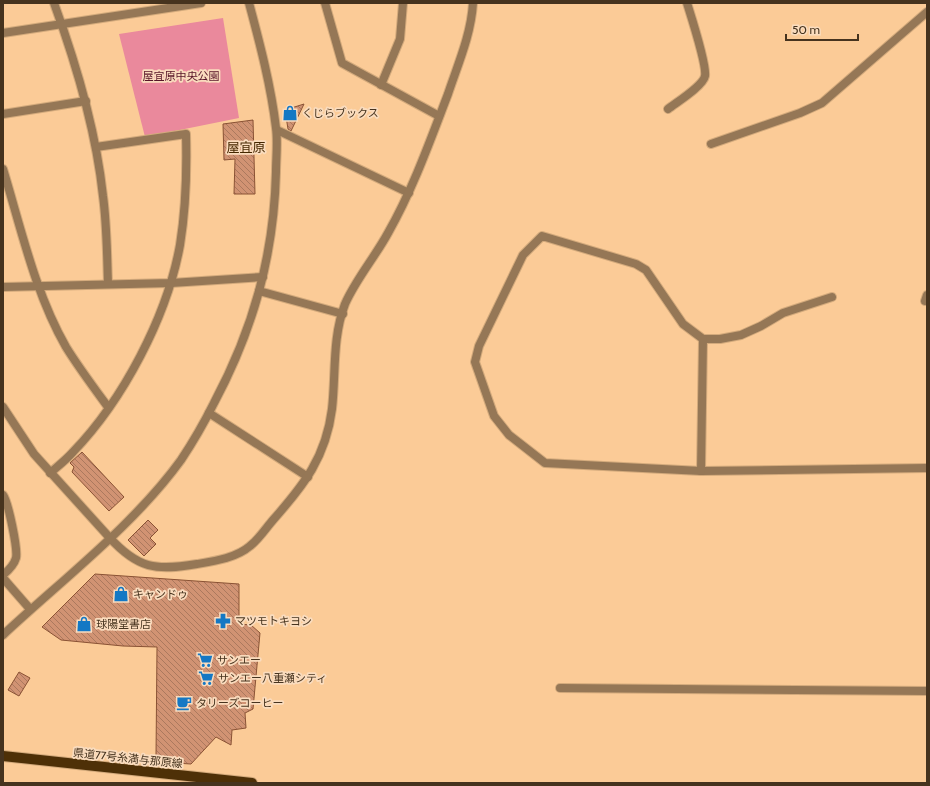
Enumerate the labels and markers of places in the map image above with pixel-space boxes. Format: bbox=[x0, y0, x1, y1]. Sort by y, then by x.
shop icon: くじらブックス bbox=[281, 104, 299, 122]
place label: くじらブックス bbox=[302, 106, 379, 120]
shop icon: キャンドゥ bbox=[112, 585, 130, 603]
place label: キャンドゥ bbox=[133, 587, 188, 601]
pharmacy icon: マツモトキヨシ bbox=[214, 612, 232, 630]
place label: マツモトキヨシ bbox=[235, 614, 312, 628]
shop icon: 球陽堂書店 bbox=[75, 615, 93, 633]
place label: 球陽堂書店 bbox=[96, 617, 151, 631]
supermarket icon: サンエー bbox=[196, 651, 214, 669]
place label: サンエー bbox=[217, 653, 261, 667]
supermarket icon: サンエー八重瀬シティ bbox=[197, 669, 215, 687]
place label: サンエー八重瀬シティ bbox=[218, 671, 327, 685]
cafe icon: タリーズコーヒー bbox=[175, 694, 193, 712]
place label: タリーズコーヒー bbox=[196, 696, 283, 710]

